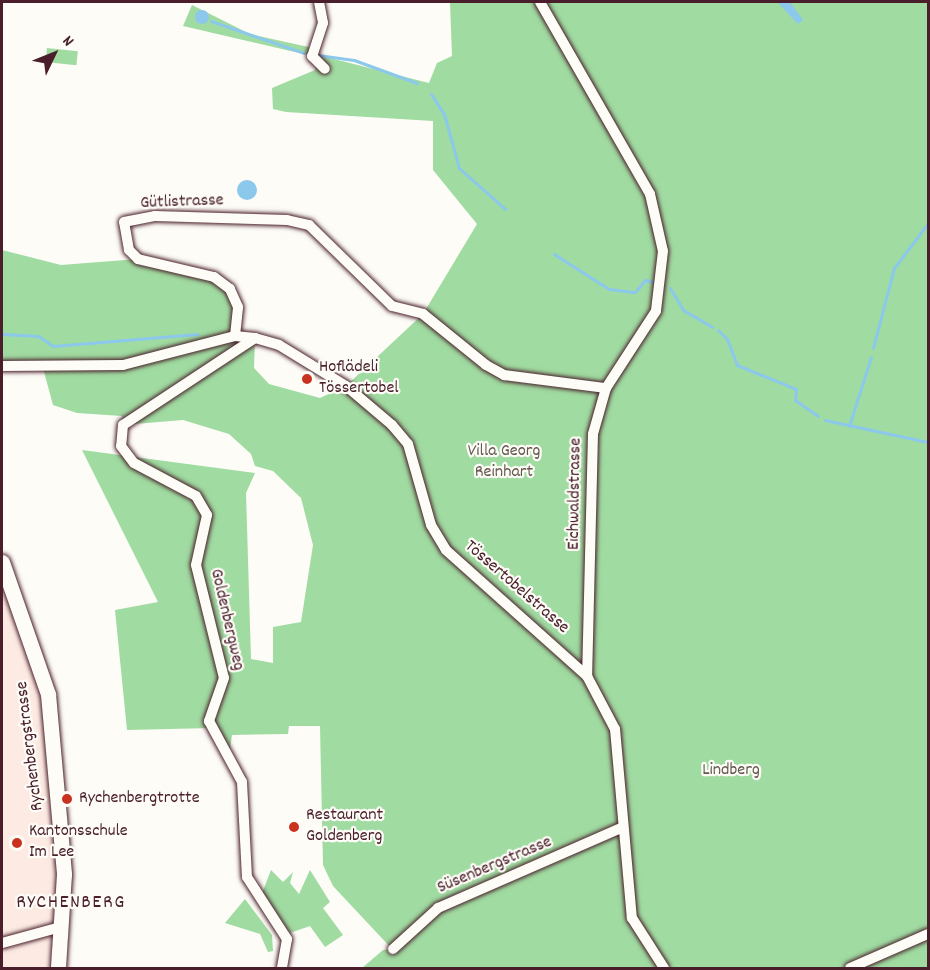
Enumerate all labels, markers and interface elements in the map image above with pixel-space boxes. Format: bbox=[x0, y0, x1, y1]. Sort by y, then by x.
north arrow bbox=[24, 24, 84, 84]
text: N bbox=[56, 31, 79, 52]
street label: Gütlistrasse bbox=[140, 191, 224, 215]
place label: Hoflädeli Tössertobel bbox=[319, 358, 399, 400]
marker: Hoflädeli Tössertobel bbox=[300, 372, 314, 386]
street label: Eichwaldstrasse bbox=[564, 438, 588, 550]
park label: Villa Georg Reinhart bbox=[468, 442, 540, 484]
street label: Tössertobelstrasse bbox=[459, 537, 573, 639]
street label: Goldenbergweg bbox=[204, 567, 248, 673]
street label: Rychenbergstrasse bbox=[12, 680, 50, 812]
park label: Lindberg bbox=[702, 760, 760, 782]
place label: Rychenbergtrotte bbox=[79, 788, 200, 810]
marker: Rychenbergtrotte bbox=[60, 792, 74, 806]
place label: Restaurant Goldenberg bbox=[306, 806, 383, 848]
marker: Restaurant Goldenberg bbox=[287, 820, 301, 834]
place label: Kantonsschule Im Lee bbox=[29, 822, 128, 864]
street label: Süsenbergstrasse bbox=[435, 832, 555, 900]
marker: Kantonsschule Im Lee bbox=[10, 836, 24, 850]
district label: RYCHENBERG bbox=[16, 891, 126, 915]

